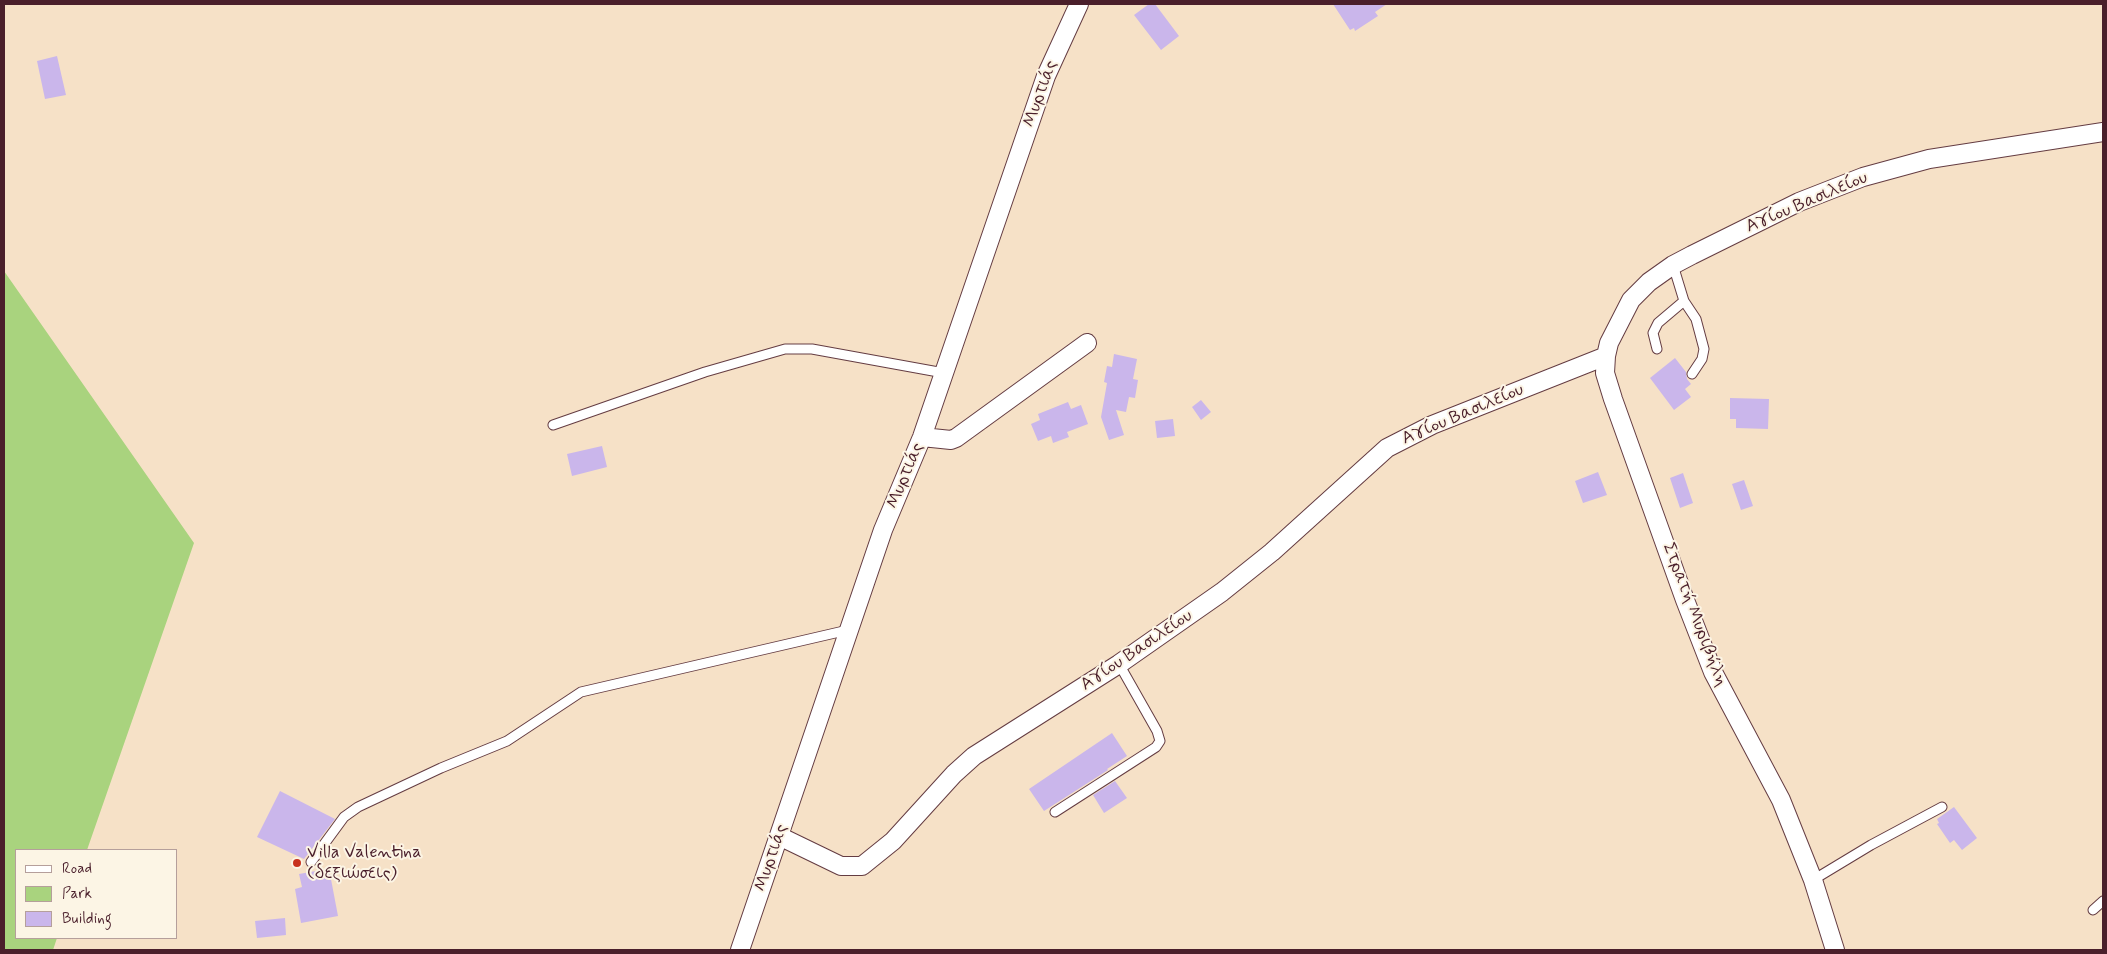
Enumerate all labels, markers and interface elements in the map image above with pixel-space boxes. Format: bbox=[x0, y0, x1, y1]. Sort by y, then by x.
street label: Μυρτιάς bbox=[1019, 58, 1063, 130]
street label: Αγίου Βασιλείου bbox=[1743, 168, 1871, 238]
street label: Αγίου Βασιλείου bbox=[1399, 380, 1527, 450]
street label: Μυρτιάς bbox=[882, 440, 930, 512]
street label: Στρατή Μυριβήλη bbox=[1657, 540, 1731, 690]
street label: Αγίου Βασιλείου bbox=[1077, 606, 1197, 696]
street label: Μυρτιάς bbox=[750, 822, 794, 894]
place label: Villa Valentina (δεξιώσεις) bbox=[307, 842, 421, 884]
legend bbox=[15, 849, 178, 939]
marker: Villa Valentina (δεξιώσεις) bbox=[291, 857, 303, 869]
text: Road bbox=[62, 859, 92, 879]
text: Park bbox=[62, 884, 92, 904]
text: Building bbox=[62, 909, 112, 929]

